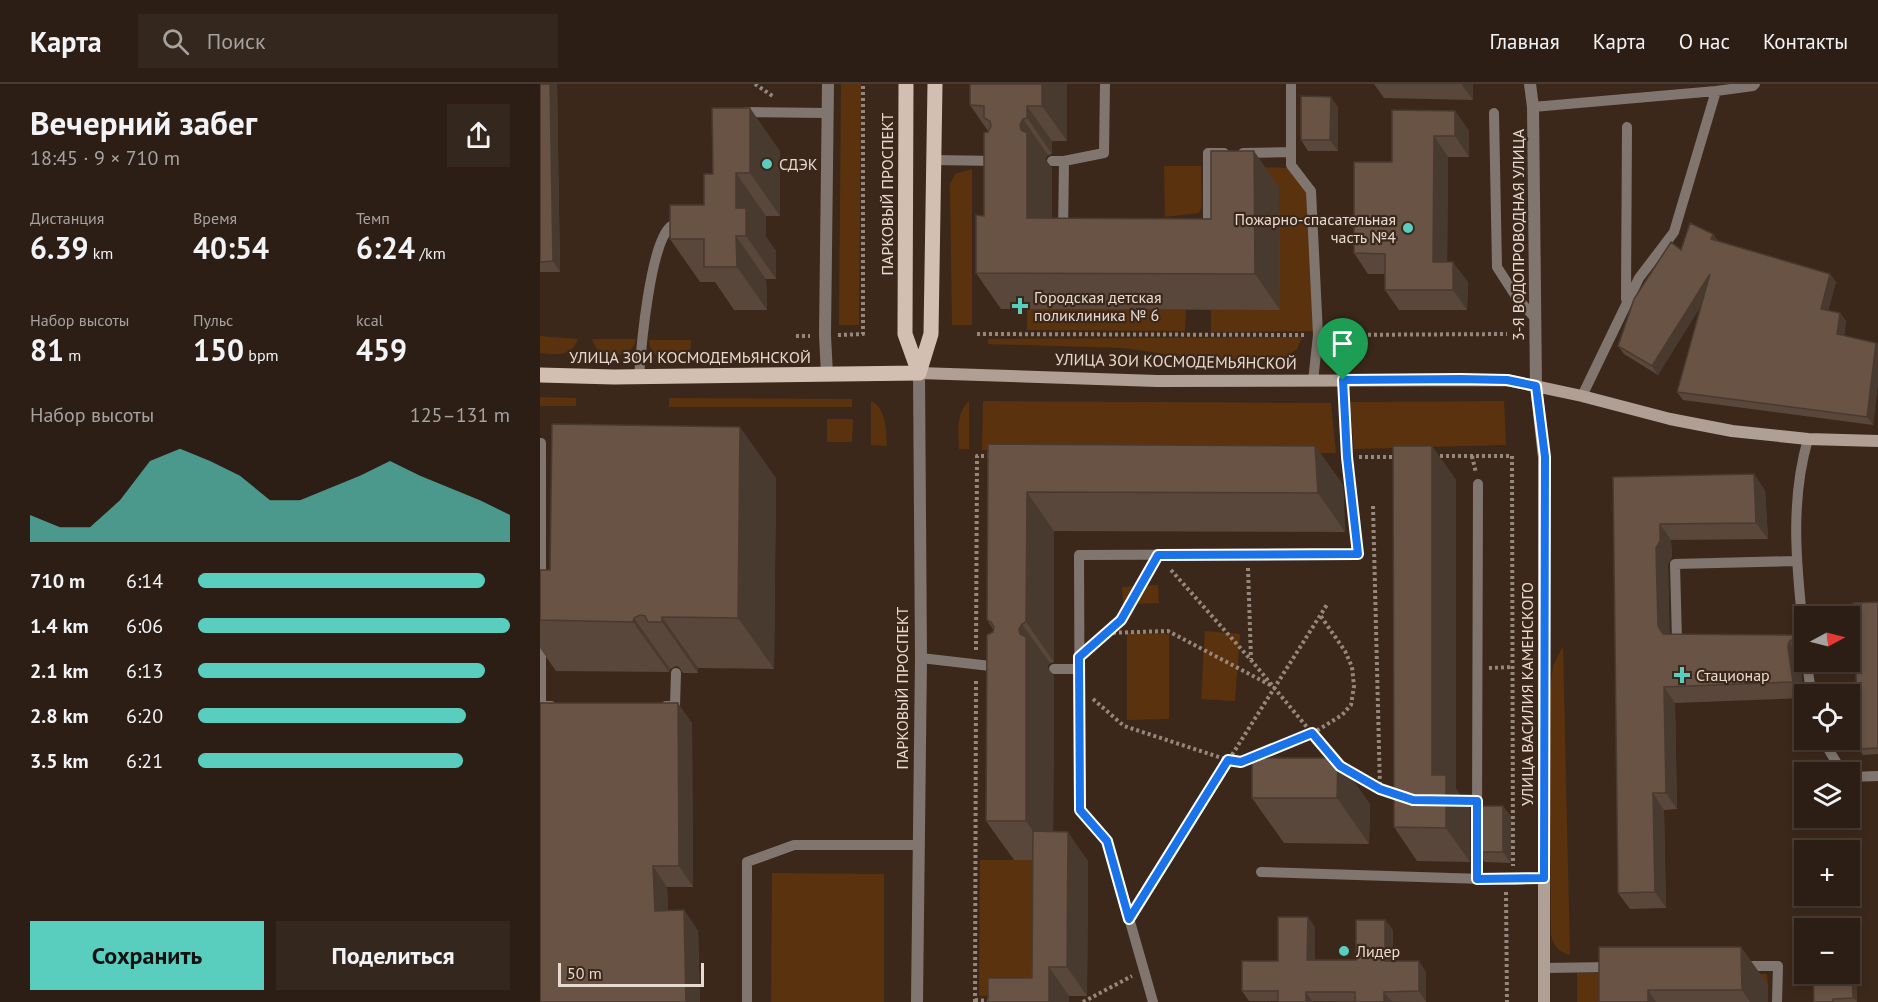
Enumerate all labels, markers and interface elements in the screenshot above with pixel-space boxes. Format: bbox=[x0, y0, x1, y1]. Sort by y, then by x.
search box bbox=[138, 14, 558, 68]
text: Карта bbox=[30, 23, 102, 60]
icon: search bbox=[159, 25, 192, 58]
text: Поиск bbox=[207, 27, 266, 55]
text: Главная bbox=[1489, 28, 1560, 55]
text: Карта bbox=[1593, 28, 1646, 55]
text: О нас bbox=[1679, 28, 1730, 55]
text: Контакты bbox=[1763, 28, 1848, 55]
text: Вечерний забег bbox=[30, 101, 257, 144]
button: share bbox=[447, 104, 510, 167]
street label: ПАРКОВЫЙ ПРОСПЕКТ bbox=[877, 112, 897, 275]
street label: 3-Я ВОДОПРОВОДНАЯ УЛИЦА bbox=[1508, 128, 1528, 341]
text: 18:45 · 9 × 710 m bbox=[30, 145, 180, 171]
place label: СДЭК bbox=[779, 154, 818, 174]
marker: СДЭК bbox=[760, 157, 774, 171]
text: Дистанция bbox=[30, 208, 104, 228]
text: Время bbox=[193, 208, 237, 228]
text: Темп bbox=[356, 208, 390, 228]
place label: Пожарно-спасательная часть №4 bbox=[1234, 209, 1396, 247]
marker: Пожарно-спасательная часть №4 bbox=[1401, 221, 1415, 235]
text: 6.39 bbox=[30, 228, 88, 267]
text: 40:54 bbox=[193, 228, 269, 267]
text: 6:24 bbox=[356, 228, 415, 267]
text: km bbox=[88, 243, 113, 263]
text: /km bbox=[415, 243, 446, 263]
place label: Городская детская поликлиника № 6 bbox=[1034, 287, 1162, 325]
marker: Городская детская поликлиника № 6 bbox=[1011, 297, 1029, 315]
text: Набор высоты bbox=[30, 310, 129, 330]
text: Пульс bbox=[193, 310, 233, 330]
text: kcal bbox=[356, 310, 383, 330]
pin bbox=[1317, 318, 1368, 380]
icon: arrive bbox=[1326, 327, 1359, 360]
text: 81 bbox=[30, 330, 64, 369]
text: 150 bbox=[193, 330, 244, 369]
text: 459 bbox=[356, 330, 407, 369]
text: m bbox=[64, 345, 81, 365]
text: bpm bbox=[244, 345, 279, 365]
street label: УЛИЦА ЗОИ КОСМОДЕМЬЯНСКОЙ bbox=[569, 347, 811, 367]
street label: УЛИЦА ЗОИ КОСМОДЕМЬЯНСКОЙ bbox=[1055, 349, 1297, 373]
text: Набор высоты bbox=[30, 402, 154, 428]
text: 125–131 m bbox=[410, 402, 510, 428]
text: 710 m bbox=[30, 568, 85, 594]
text: 6:14 bbox=[126, 568, 163, 594]
street label: УЛИЦА ВАСИЛИЯ КАМЕНСКОГО bbox=[1517, 582, 1537, 806]
street label: ПАРКОВЫЙ ПРОСПЕКТ bbox=[892, 606, 912, 769]
north arrow bbox=[1794, 606, 1860, 672]
map controls bbox=[1794, 606, 1860, 984]
text: 1.4 km bbox=[30, 613, 89, 639]
text: 6:06 bbox=[126, 613, 163, 639]
text: 2.1 km bbox=[30, 658, 89, 684]
text: 6:13 bbox=[126, 658, 163, 684]
place label: Стационар bbox=[1696, 665, 1770, 685]
marker: Стационар bbox=[1673, 666, 1691, 684]
button: locate bbox=[1794, 684, 1860, 750]
text: 2.8 km bbox=[30, 703, 89, 729]
text: 6:20 bbox=[126, 703, 163, 729]
text: 3.5 km bbox=[30, 748, 89, 774]
text: 6:21 bbox=[126, 748, 163, 774]
button: layers bbox=[1794, 762, 1860, 828]
button: + bbox=[1794, 840, 1860, 906]
button: − bbox=[1794, 918, 1860, 984]
button: Сохранить bbox=[30, 921, 264, 990]
button: Поделиться bbox=[276, 921, 510, 990]
place label: Лидер bbox=[1355, 941, 1400, 961]
marker: Лидер bbox=[1337, 944, 1351, 958]
scale bar bbox=[558, 960, 704, 988]
text: 50 m bbox=[567, 963, 602, 983]

